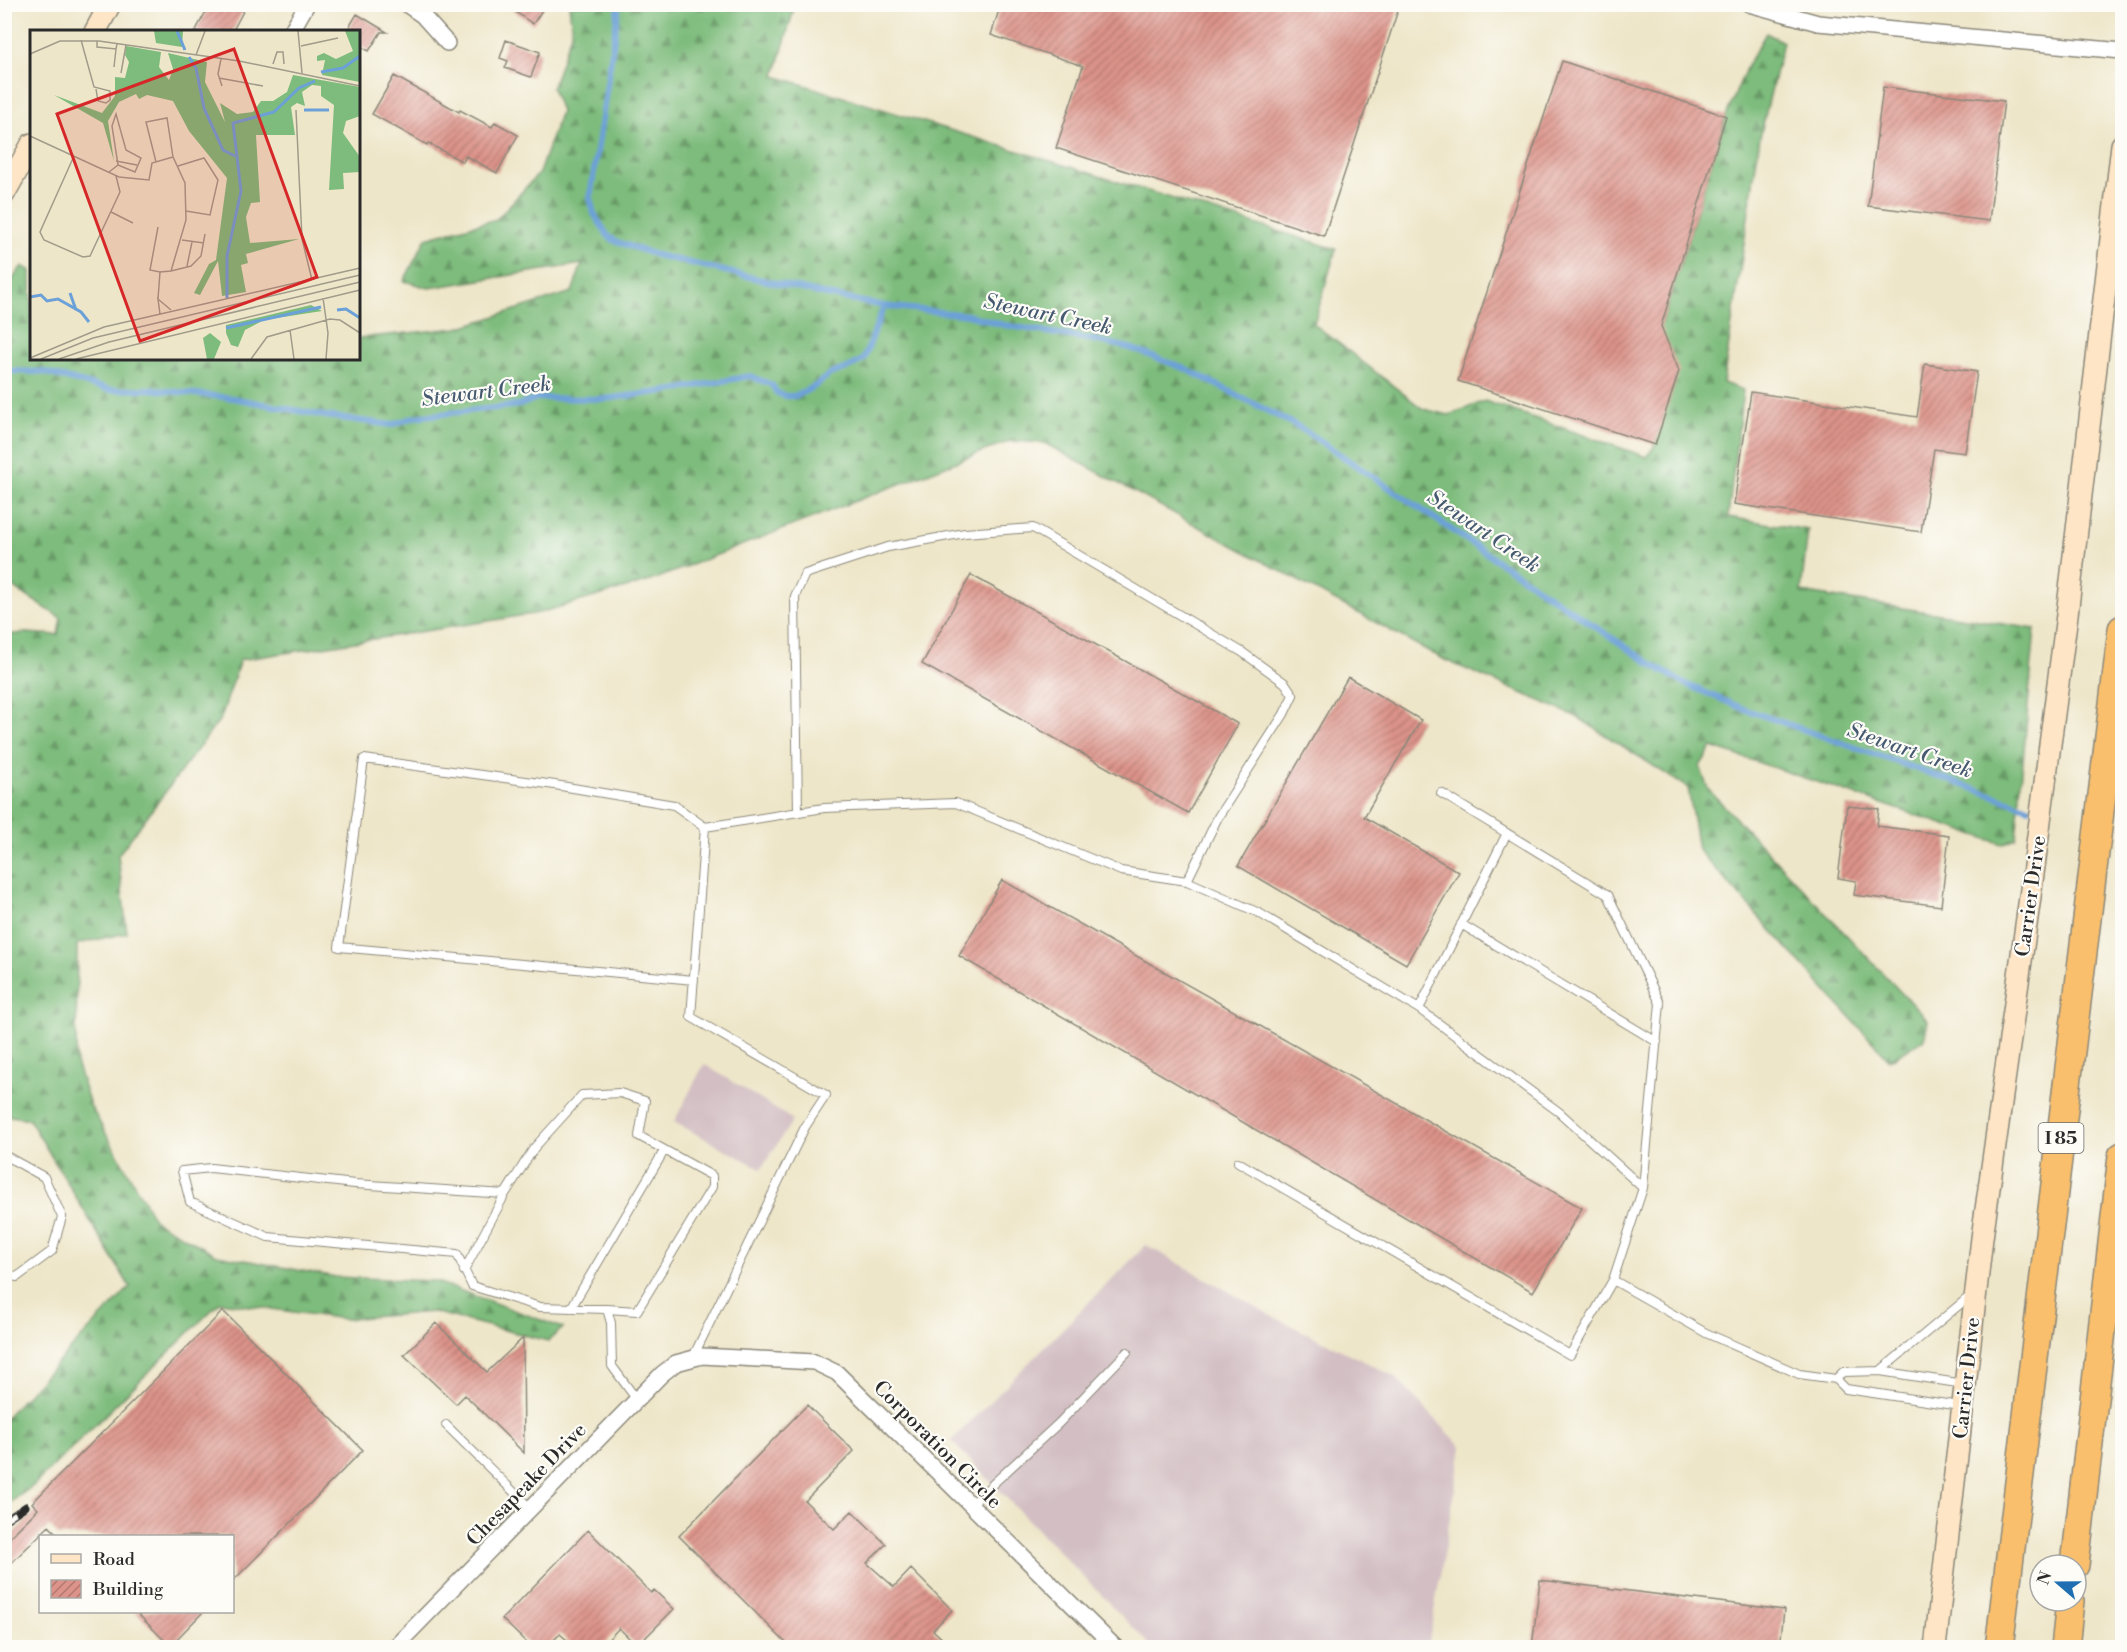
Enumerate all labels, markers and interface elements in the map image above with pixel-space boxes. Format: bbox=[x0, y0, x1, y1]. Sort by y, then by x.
inset map bbox=[30, 30, 360, 360]
water label: Stewart Creek bbox=[981, 289, 1114, 341]
water label: Stewart Creek bbox=[420, 371, 552, 413]
water label: Stewart Creek bbox=[1422, 485, 1545, 579]
water label: Stewart Creek bbox=[1844, 717, 1976, 784]
street label: Carrier Drive bbox=[2011, 834, 2052, 959]
road number: I 85 bbox=[2038, 1123, 2084, 1153]
street label: Carrier Drive bbox=[1949, 1316, 1986, 1440]
street label: Corporation Circle bbox=[868, 1376, 1006, 1514]
street label: Chesapeake Drive bbox=[462, 1418, 592, 1552]
legend bbox=[39, 1535, 234, 1613]
text: Road bbox=[93, 1548, 136, 1571]
north arrow bbox=[2028, 1553, 2088, 1613]
text: N bbox=[2033, 1569, 2057, 1588]
text: Building bbox=[92, 1578, 164, 1601]

